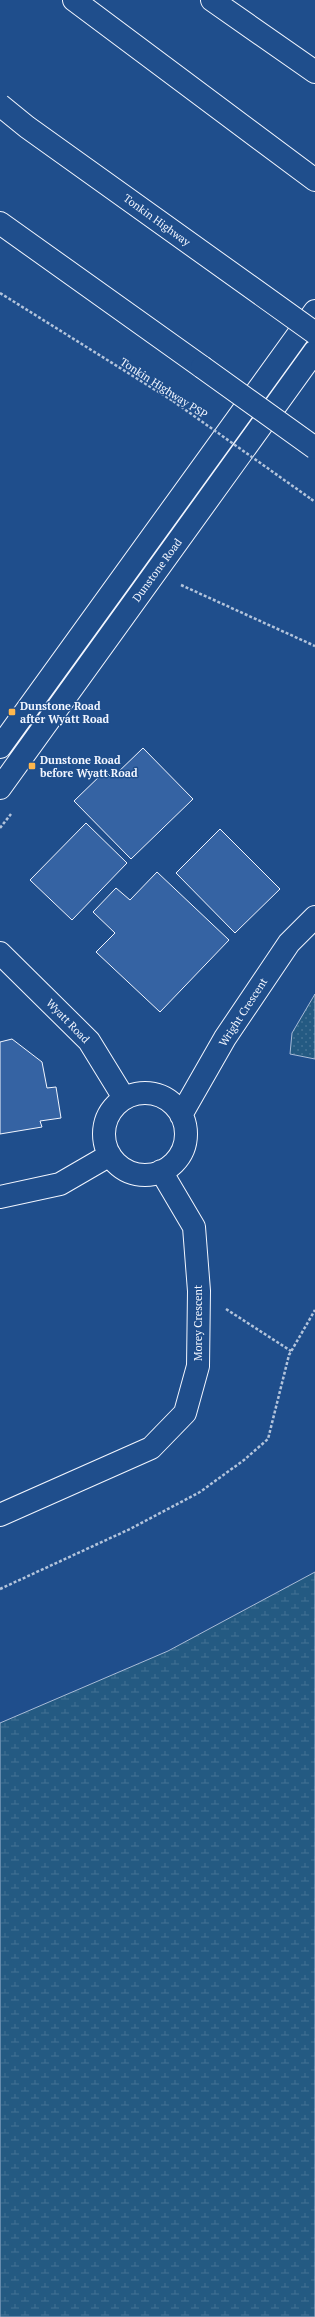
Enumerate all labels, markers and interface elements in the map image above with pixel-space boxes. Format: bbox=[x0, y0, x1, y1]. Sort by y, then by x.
street label: Tonkin Highway bbox=[121, 191, 194, 249]
street label: Tonkin Highway PSP bbox=[118, 355, 211, 422]
street label: Dunstone Road bbox=[129, 536, 185, 604]
place label: Dunstone Road after Wyatt Road bbox=[20, 699, 110, 726]
marker: Dunstone Road after Wyatt Road bbox=[7, 707, 17, 717]
place label: Dunstone Road before Wyatt Road bbox=[39, 753, 138, 780]
marker: Dunstone Road before Wyatt Road bbox=[27, 761, 37, 771]
street label: Wright Crescent bbox=[216, 975, 270, 1049]
street label: Wyatt Road bbox=[43, 996, 93, 1046]
street label: Morey Crescent bbox=[191, 1285, 205, 1361]

